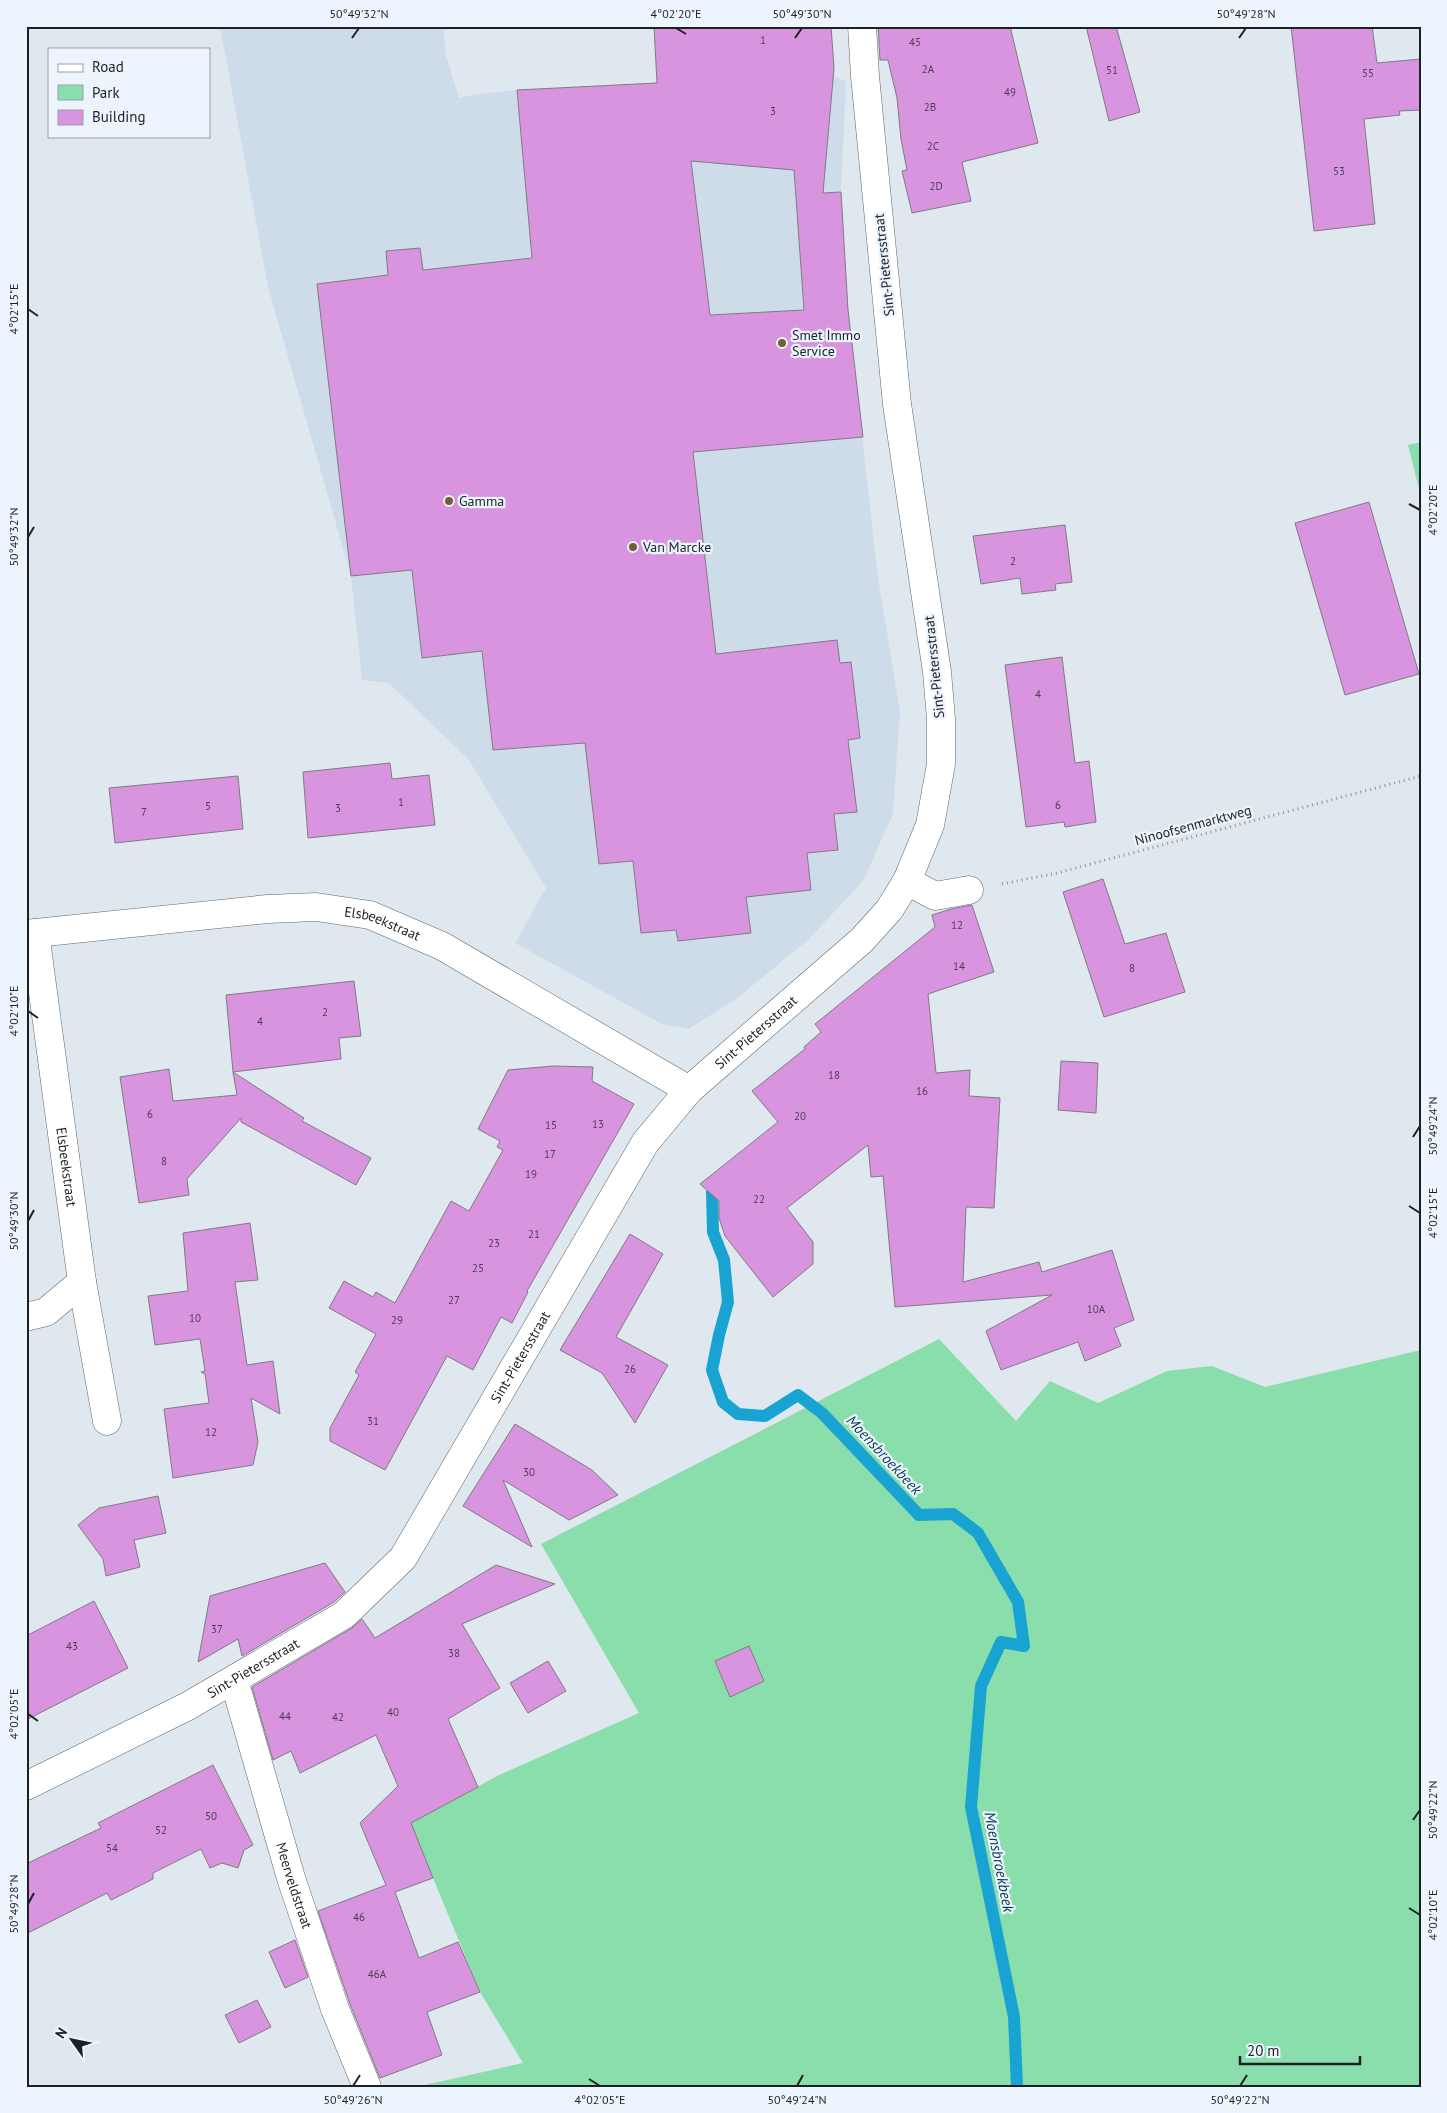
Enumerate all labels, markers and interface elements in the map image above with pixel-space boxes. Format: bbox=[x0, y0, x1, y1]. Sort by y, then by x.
text: 50°49'32"N bbox=[329, 6, 389, 21]
text: 4°02'20"E bbox=[651, 6, 701, 21]
text: 50°49'30"N bbox=[772, 6, 832, 21]
text: 50°49'28"N bbox=[1216, 6, 1276, 21]
house number: 1 bbox=[760, 33, 766, 47]
house number: 45 bbox=[909, 35, 921, 49]
legend bbox=[48, 48, 210, 138]
text: Road bbox=[92, 57, 124, 76]
house number: 2A bbox=[922, 62, 935, 76]
house number: 51 bbox=[1106, 63, 1118, 77]
house number: 55 bbox=[1362, 66, 1374, 80]
text: Park bbox=[92, 83, 120, 102]
house number: 49 bbox=[1004, 85, 1016, 99]
house number: 2B bbox=[924, 100, 936, 114]
house number: 3 bbox=[770, 104, 776, 118]
text: Building bbox=[92, 107, 146, 126]
house number: 2C bbox=[927, 139, 939, 153]
house number: 53 bbox=[1333, 164, 1345, 178]
house number: 2D bbox=[929, 179, 943, 193]
street label: Sint-Pietersstraat bbox=[870, 212, 898, 317]
text: 4°02'15"E bbox=[6, 284, 21, 334]
place label: Smet Immo Service bbox=[792, 326, 861, 360]
marker: Smet Immo Service bbox=[776, 337, 788, 349]
text: 4°02'20"E bbox=[1425, 485, 1440, 535]
place label: Gamma bbox=[459, 492, 504, 510]
marker: Gamma bbox=[443, 495, 455, 507]
text: 50°49'32"N bbox=[6, 507, 21, 567]
place label: Van Marcke bbox=[642, 538, 711, 556]
marker: Van Marcke bbox=[627, 541, 639, 553]
house number: 2 bbox=[1010, 554, 1016, 568]
street label: Sint-Pietersstraat bbox=[920, 614, 948, 719]
house number: 4 bbox=[1035, 687, 1041, 701]
house number: 1 bbox=[398, 795, 404, 809]
house number: 6 bbox=[1055, 798, 1061, 812]
house number: 5 bbox=[205, 799, 211, 813]
house number: 3 bbox=[335, 801, 341, 815]
street label: Ninoofsenmarktweg bbox=[1133, 801, 1253, 849]
house number: 7 bbox=[141, 805, 147, 819]
street label: Elsbeekstraat bbox=[343, 902, 423, 945]
house number: 12 bbox=[951, 918, 963, 932]
house number: 14 bbox=[953, 959, 965, 973]
house number: 8 bbox=[1129, 961, 1135, 975]
text: 4°02'10"E bbox=[6, 986, 21, 1036]
street label: Sint-Pietersstraat bbox=[711, 991, 801, 1073]
house number: 2 bbox=[322, 1005, 328, 1019]
house number: 4 bbox=[257, 1014, 263, 1028]
house number: 18 bbox=[828, 1068, 840, 1082]
house number: 16 bbox=[916, 1084, 928, 1098]
text: 50°49'24"N bbox=[1425, 1096, 1440, 1156]
house number: 6 bbox=[147, 1107, 153, 1121]
house number: 20 bbox=[794, 1109, 806, 1123]
house number: 13 bbox=[592, 1117, 604, 1131]
house number: 15 bbox=[545, 1118, 557, 1132]
street label: Elsbeekstraat bbox=[52, 1126, 81, 1208]
house number: 17 bbox=[544, 1147, 556, 1161]
house number: 8 bbox=[161, 1154, 167, 1168]
house number: 19 bbox=[525, 1167, 537, 1181]
text: 4°02'15"E bbox=[1425, 1188, 1440, 1238]
text: 50°49'30"N bbox=[6, 1191, 21, 1251]
house number: 22 bbox=[753, 1192, 765, 1206]
house number: 21 bbox=[528, 1227, 540, 1241]
house number: 23 bbox=[488, 1236, 500, 1250]
house number: 25 bbox=[472, 1261, 484, 1275]
house number: 27 bbox=[448, 1293, 460, 1307]
house number: 10A bbox=[1087, 1302, 1106, 1316]
street label: Sint-Pietersstraat bbox=[486, 1308, 554, 1406]
house number: 10 bbox=[189, 1311, 201, 1325]
house number: 29 bbox=[391, 1313, 403, 1327]
house number: 26 bbox=[624, 1362, 636, 1376]
water label: Moensbroekbeek bbox=[843, 1411, 927, 1499]
house number: 31 bbox=[367, 1414, 379, 1428]
house number: 12 bbox=[205, 1425, 217, 1439]
house number: 30 bbox=[523, 1465, 535, 1479]
house number: 37 bbox=[211, 1622, 223, 1636]
street label: Sint-Pietersstraat bbox=[204, 1634, 302, 1702]
house number: 43 bbox=[66, 1639, 78, 1653]
house number: 38 bbox=[448, 1646, 460, 1660]
text: 4°02'05"E bbox=[6, 1689, 21, 1739]
house number: 40 bbox=[387, 1705, 399, 1719]
house number: 44 bbox=[279, 1709, 291, 1723]
house number: 42 bbox=[332, 1710, 344, 1724]
text: 50°49'22"N bbox=[1425, 1780, 1440, 1840]
house number: 50 bbox=[205, 1809, 217, 1823]
water label: Moensbroekbeek bbox=[980, 1810, 1019, 1915]
house number: 52 bbox=[155, 1823, 167, 1837]
street label: Meerveldstraat bbox=[272, 1840, 316, 1931]
house number: 54 bbox=[106, 1841, 118, 1855]
text: 50°49'28"N bbox=[6, 1874, 21, 1934]
text: 4°02'10"E bbox=[1425, 1890, 1440, 1940]
house number: 46 bbox=[353, 1910, 365, 1924]
house number: 46A bbox=[368, 1967, 387, 1981]
north arrow bbox=[48, 2016, 98, 2066]
text: N bbox=[51, 2024, 71, 2042]
scale bar bbox=[1240, 2033, 1360, 2065]
text: 20 m bbox=[1247, 2041, 1280, 2060]
text: 50°49'26"N bbox=[323, 2092, 383, 2107]
text: 4°02'05"E bbox=[575, 2092, 625, 2107]
text: 50°49'24"N bbox=[767, 2092, 827, 2107]
text: 50°49'22"N bbox=[1210, 2092, 1270, 2107]

